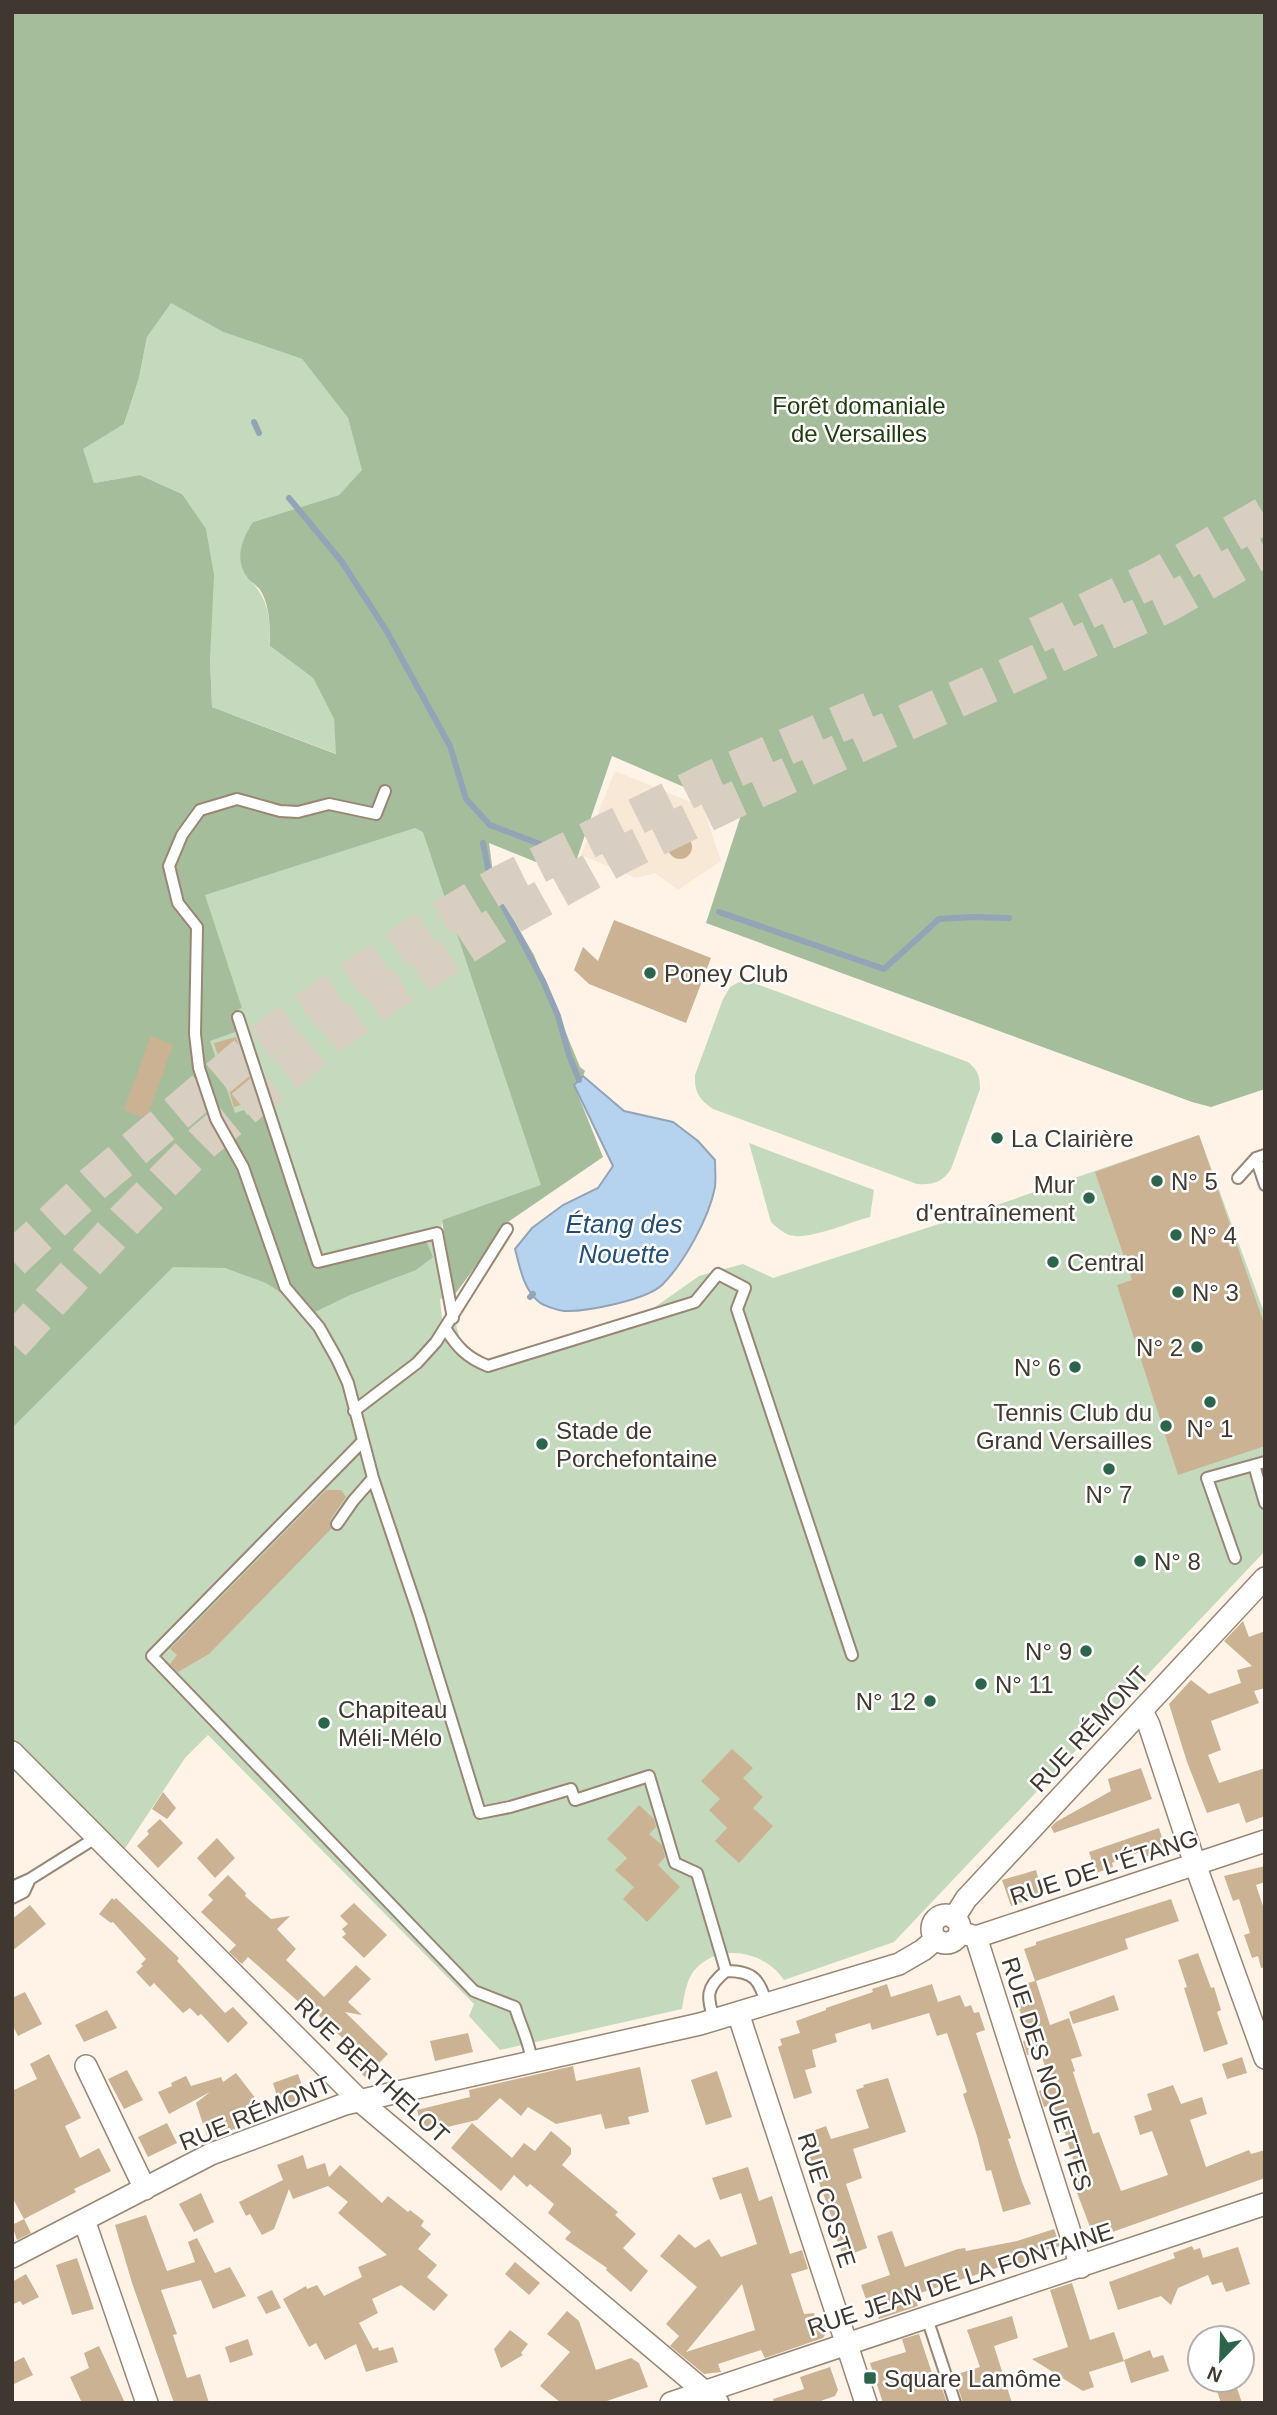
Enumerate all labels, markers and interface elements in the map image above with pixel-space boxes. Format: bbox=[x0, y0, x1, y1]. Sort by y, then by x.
park label: Forêt domaniale de Versailles bbox=[772, 392, 946, 447]
place label: Poney Club bbox=[664, 960, 788, 987]
marker: Poney Club bbox=[642, 965, 658, 981]
place label: La Clairière bbox=[1011, 1125, 1134, 1152]
marker: La Clairière bbox=[989, 1130, 1005, 1146]
place label: N° 5 bbox=[1171, 1168, 1218, 1195]
place label: Mur d'entraînement bbox=[916, 1171, 1075, 1226]
marker: N° 5 bbox=[1149, 1173, 1165, 1189]
marker: Mur d'entraînement bbox=[1081, 1190, 1097, 1206]
water label: Étang des Nouette bbox=[565, 1209, 683, 1269]
place label: N° 4 bbox=[1190, 1222, 1237, 1249]
marker: N° 4 bbox=[1168, 1227, 1184, 1243]
place label: Central bbox=[1067, 1249, 1144, 1276]
marker: Central bbox=[1045, 1254, 1061, 1270]
place label: N° 3 bbox=[1192, 1279, 1239, 1306]
marker: N° 3 bbox=[1170, 1284, 1186, 1300]
place label: N° 2 bbox=[1136, 1334, 1183, 1361]
marker: N° 2 bbox=[1189, 1339, 1205, 1355]
place label: N° 6 bbox=[1014, 1354, 1061, 1381]
marker: N° 6 bbox=[1067, 1359, 1083, 1375]
marker: N° 1 bbox=[1202, 1394, 1218, 1410]
place label: Tennis Club du Grand Versailles bbox=[976, 1399, 1152, 1454]
place label: N° 1 bbox=[1187, 1415, 1233, 1442]
place label: Stade de Porchefontaine bbox=[556, 1417, 717, 1472]
marker: Tennis Club du Grand Versailles bbox=[1158, 1418, 1174, 1434]
marker: Stade de Porchefontaine bbox=[534, 1436, 550, 1452]
marker: N° 7 bbox=[1101, 1461, 1117, 1477]
place label: N° 7 bbox=[1086, 1481, 1132, 1508]
place label: N° 8 bbox=[1154, 1548, 1201, 1575]
marker: N° 8 bbox=[1132, 1553, 1148, 1569]
place label: N° 9 bbox=[1025, 1638, 1072, 1665]
marker: N° 9 bbox=[1078, 1643, 1094, 1659]
street label: RUE RÉMONT bbox=[1024, 1661, 1154, 1797]
place label: N° 11 bbox=[995, 1671, 1054, 1698]
marker: N° 11 bbox=[973, 1676, 989, 1692]
place label: N° 12 bbox=[856, 1688, 916, 1715]
marker: N° 12 bbox=[922, 1693, 938, 1709]
place label: Chapiteau Méli-Mélo bbox=[338, 1696, 447, 1751]
marker: Chapiteau Méli-Mélo bbox=[316, 1715, 332, 1731]
street label: RUE DE L'ÉTANG bbox=[1007, 1824, 1201, 1910]
street label: RUE DES NOUETTES bbox=[996, 1954, 1098, 2194]
street label: RUE BERTHELOT bbox=[289, 1992, 455, 2149]
street label: RUE RÉMONT bbox=[175, 2070, 335, 2156]
street label: RUE COSTE bbox=[793, 2129, 861, 2271]
street label: RUE JEAN DE LA FONTAINE bbox=[804, 2217, 1116, 2341]
north arrow bbox=[1186, 2324, 1256, 2394]
text: N bbox=[1204, 2362, 1225, 2387]
place label: Square Lamôme bbox=[884, 2365, 1061, 2392]
marker: Square Lamôme bbox=[862, 2370, 878, 2386]

